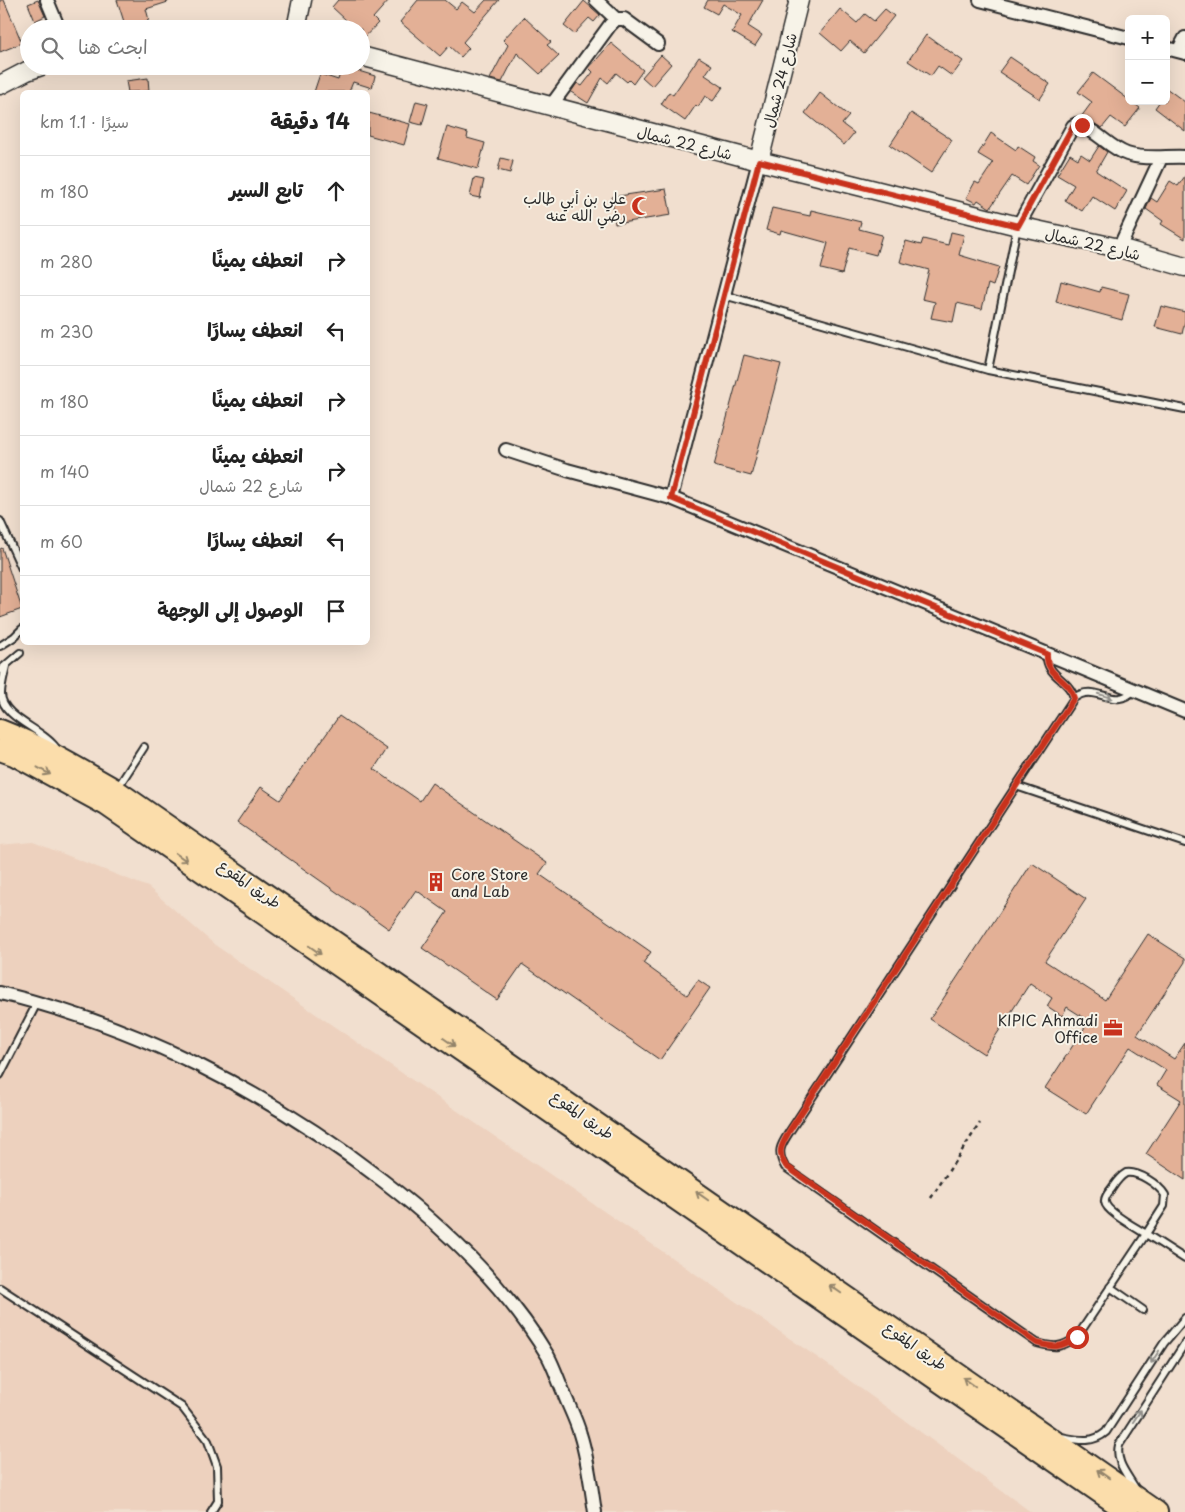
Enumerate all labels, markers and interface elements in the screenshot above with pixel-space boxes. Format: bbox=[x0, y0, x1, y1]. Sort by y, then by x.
map controls bbox=[1125, 15, 1170, 105]
button: + bbox=[1125, 15, 1170, 60]
search box bbox=[20, 20, 370, 75]
street label: شارع 24 شمال bbox=[756, 30, 802, 130]
text: ابحث هنا bbox=[78, 32, 148, 60]
icon: search bbox=[38, 34, 66, 62]
button: − bbox=[1125, 60, 1170, 105]
text: 14 دقيقة bbox=[270, 104, 350, 136]
text: سيرًا · 1.1 km bbox=[40, 109, 129, 133]
route end bbox=[1071, 114, 1094, 137]
street label: شارع 22 شمال bbox=[635, 119, 735, 165]
text: تابع السير bbox=[229, 175, 303, 203]
icon: ahead bbox=[322, 177, 350, 205]
text: 180 m bbox=[40, 179, 89, 203]
place label: علي بن أبي طالب رضي الله عنه bbox=[523, 186, 626, 229]
mosque icon: علي بن أبي طالب رضي الله عنه bbox=[630, 195, 652, 217]
street label: شارع 22 شمال bbox=[1043, 221, 1143, 265]
text: انعطف يمينًا bbox=[212, 245, 303, 273]
icon: right bbox=[322, 247, 350, 275]
text: 280 m bbox=[40, 249, 93, 273]
text: انعطف يسارًا bbox=[207, 315, 303, 343]
icon: left bbox=[322, 317, 350, 345]
text: 230 m bbox=[40, 319, 93, 343]
text: انعطف يمينًا bbox=[212, 385, 303, 413]
icon: right bbox=[322, 387, 350, 415]
text: 180 m bbox=[40, 389, 89, 413]
text: انعطف يمينًا bbox=[212, 441, 303, 469]
icon: right bbox=[322, 457, 350, 485]
text: 140 m bbox=[40, 459, 89, 483]
text: شارع 22 شمال bbox=[199, 473, 303, 497]
text: انعطف يسارًا bbox=[207, 525, 303, 553]
icon: left bbox=[322, 527, 350, 555]
text: 60 m bbox=[40, 529, 83, 553]
text: الوصول إلى الوجهة bbox=[157, 595, 303, 623]
icon: arrive bbox=[322, 597, 350, 625]
one-way arrow bbox=[1096, 691, 1112, 701]
one-way arrow bbox=[36, 767, 51, 776]
one-way arrow bbox=[174, 852, 188, 862]
street label: طريق المقوع bbox=[214, 853, 286, 913]
place label: Core Store and Lab bbox=[451, 862, 528, 902]
building icon: Core Store and Lab bbox=[425, 871, 447, 893]
one-way arrow bbox=[308, 945, 322, 955]
place label: KIPIC Ahmadi Office bbox=[998, 1008, 1098, 1048]
office icon: KIPIC Ahmadi Office bbox=[1102, 1017, 1124, 1039]
one-way arrow bbox=[441, 1037, 455, 1047]
street label: طريق المقوع bbox=[547, 1084, 619, 1144]
one-way arrow bbox=[695, 1191, 709, 1201]
one-way arrow bbox=[829, 1284, 843, 1294]
street label: طريق المقوع bbox=[880, 1315, 952, 1375]
route start bbox=[1066, 1326, 1089, 1349]
one-way arrow bbox=[1150, 1350, 1160, 1364]
one-way arrow bbox=[962, 1377, 976, 1387]
one-way arrow bbox=[1132, 1409, 1143, 1423]
one-way arrow bbox=[1096, 1469, 1110, 1479]

